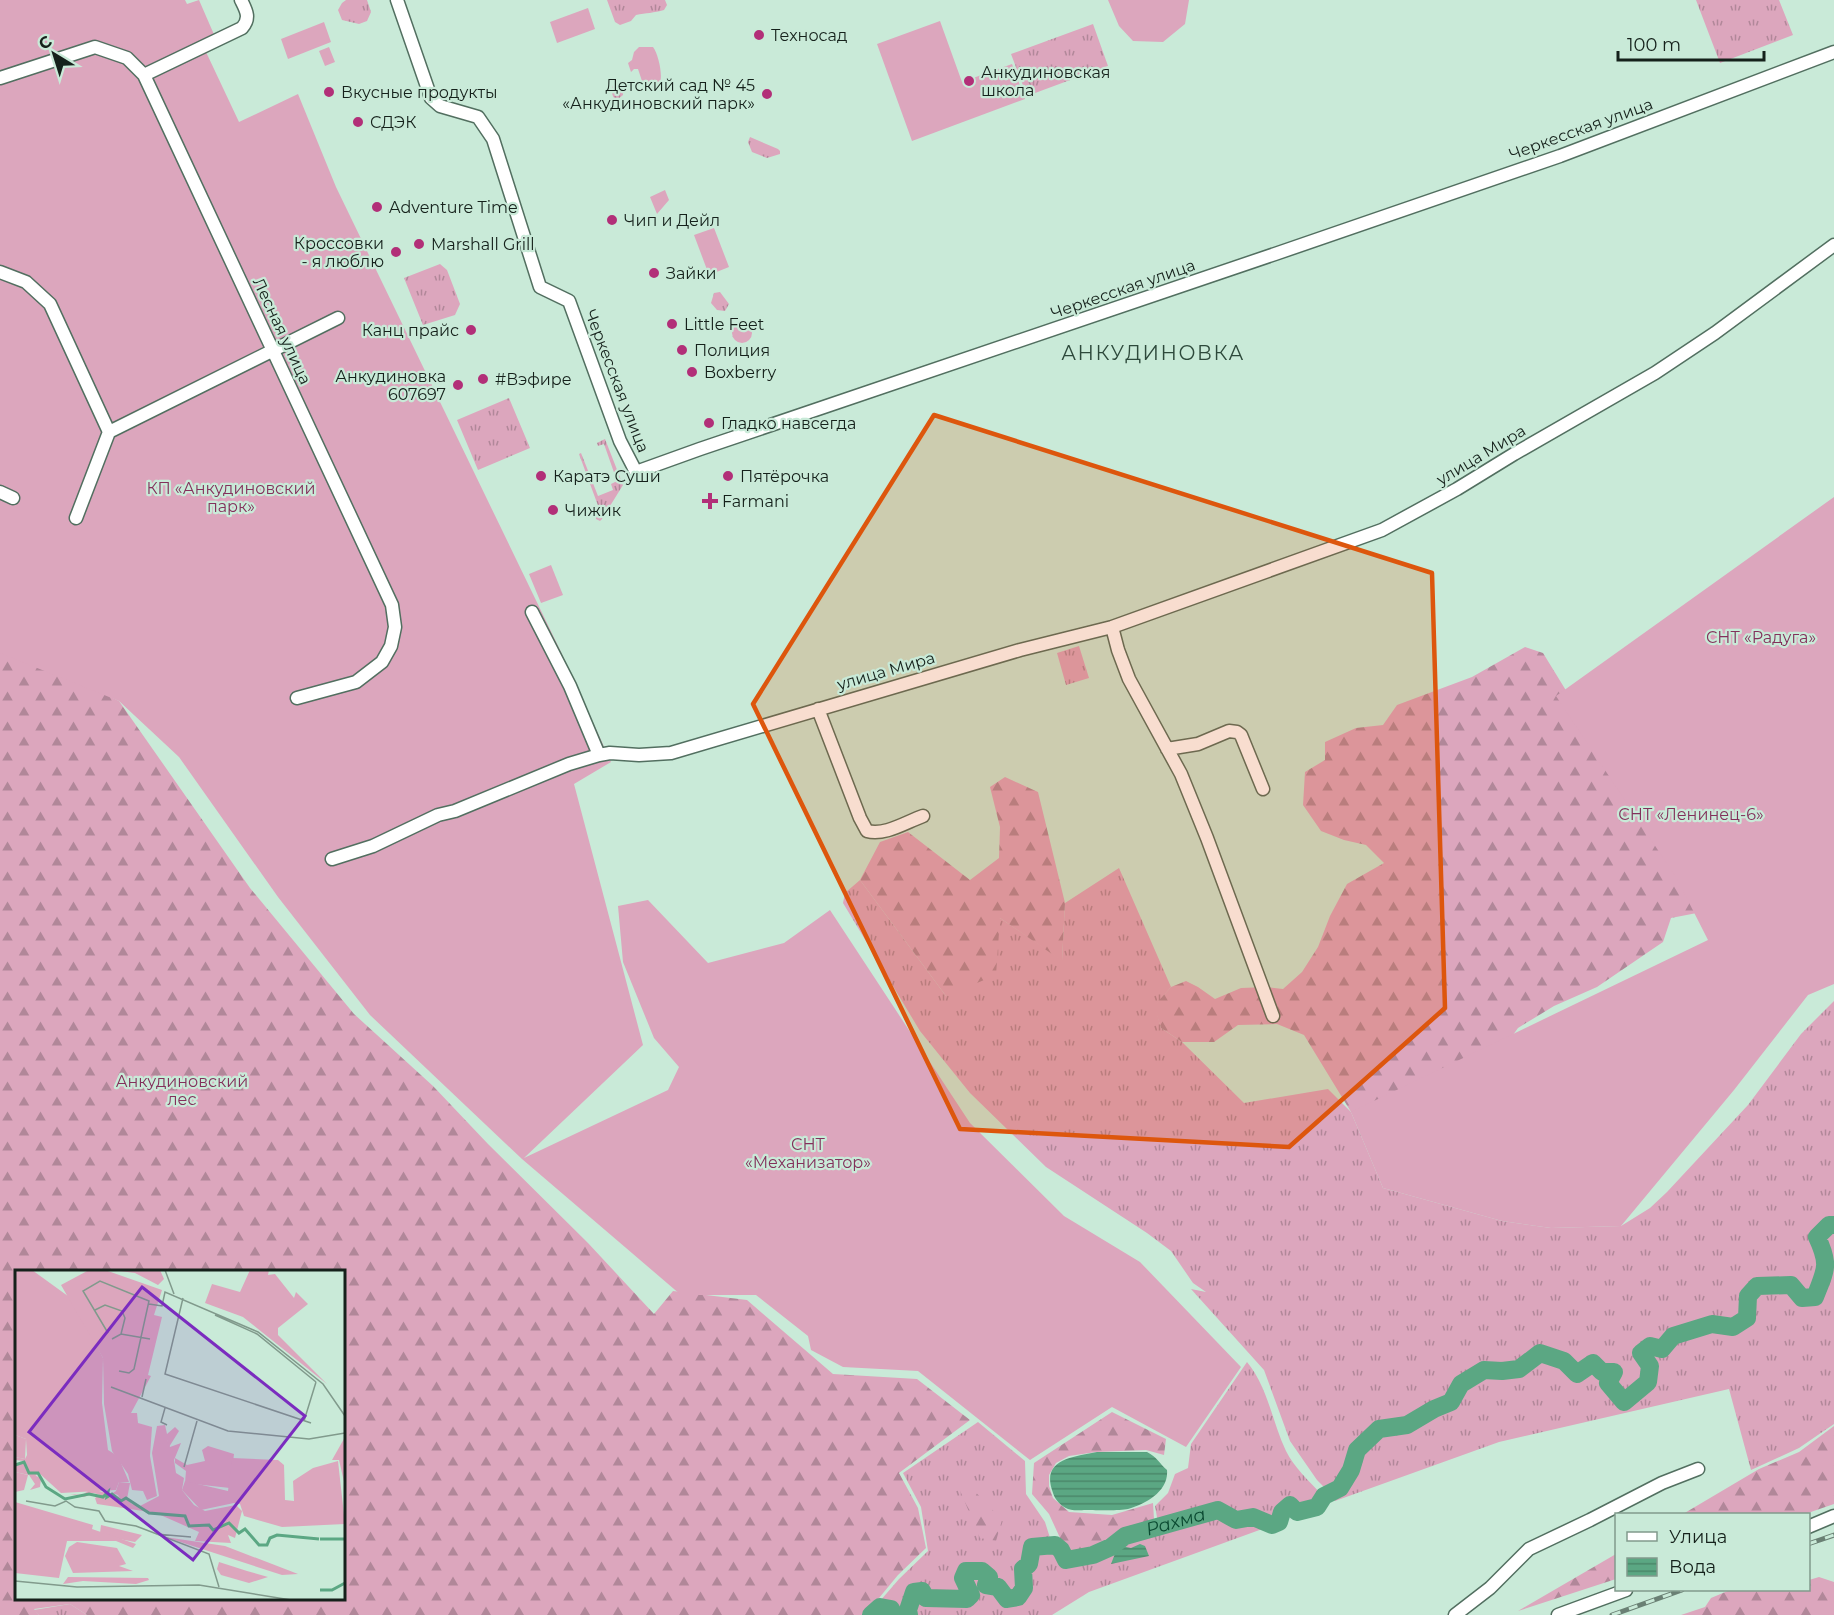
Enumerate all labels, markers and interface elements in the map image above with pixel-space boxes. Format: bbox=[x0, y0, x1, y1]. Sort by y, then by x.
north arrow bbox=[24, 24, 84, 84]
scale bar bbox=[1618, 24, 1764, 62]
place label: Техносад bbox=[771, 26, 847, 45]
marker: Техносад bbox=[752, 28, 766, 42]
text: С bbox=[35, 31, 56, 54]
text: 100 m bbox=[1627, 34, 1681, 56]
place label: Анкудиновская школа bbox=[981, 63, 1111, 100]
marker: Анкудиновская школа bbox=[962, 74, 976, 88]
place label: Детский сад № 45 «Анкудиновский парк» bbox=[562, 76, 755, 113]
place label: Вкусные продукты bbox=[341, 83, 498, 102]
marker: Вкусные продукты bbox=[322, 85, 336, 99]
marker: Детский сад № 45 «Анкудиновский парк» bbox=[760, 87, 774, 101]
street label: Черкесская улица bbox=[1507, 94, 1655, 164]
place label: СДЭК bbox=[370, 113, 416, 132]
marker: СДЭК bbox=[351, 115, 365, 129]
place label: Adventure Time bbox=[389, 198, 518, 217]
marker: Adventure Time bbox=[370, 200, 384, 214]
place label: Чип и Дейл bbox=[624, 211, 720, 230]
marker: Чип и Дейл bbox=[605, 213, 619, 227]
place label: Кроссовки - я люблю bbox=[294, 234, 384, 271]
place label: Marshall Grill bbox=[431, 235, 535, 254]
marker: Marshall Grill bbox=[412, 237, 426, 251]
marker: Кроссовки - я люблю bbox=[389, 245, 403, 259]
street label: Черкесская улица bbox=[1048, 255, 1198, 323]
place label: Зайки bbox=[666, 264, 717, 283]
marker: Зайки bbox=[647, 266, 661, 280]
street label: Лесная улица bbox=[249, 275, 315, 387]
street label: Черкесская улица bbox=[581, 307, 653, 455]
place label: Little Feet bbox=[684, 315, 765, 334]
marker: Little Feet bbox=[665, 317, 679, 331]
place label: Канц прайс bbox=[362, 321, 459, 340]
marker: Канц прайс bbox=[464, 323, 478, 337]
place label: Полиция bbox=[694, 341, 770, 360]
district label: АНКУДИНОВКА bbox=[1061, 341, 1245, 365]
marker: Полиция bbox=[675, 343, 689, 357]
place label: Boxberry bbox=[704, 363, 776, 382]
marker: Boxberry bbox=[685, 365, 699, 379]
place label: Анкудиновка 607697 bbox=[335, 367, 446, 404]
place label: #Вэфире bbox=[495, 370, 572, 389]
marker: #Вэфире bbox=[476, 372, 490, 386]
marker: Анкудиновка 607697 bbox=[451, 378, 465, 392]
place label: Гладко навсегда bbox=[721, 414, 856, 433]
marker: Гладко навсегда bbox=[702, 416, 716, 430]
street label: улица Мира bbox=[1432, 421, 1529, 490]
place label: Каратэ Суши bbox=[553, 467, 661, 486]
place label: Пятёрочка bbox=[740, 467, 829, 486]
marker: Каратэ Суши bbox=[534, 469, 548, 483]
marker: Пятёрочка bbox=[721, 469, 735, 483]
park label: КП «Анкудиновский парк» bbox=[147, 479, 315, 516]
place label: Farmani bbox=[722, 492, 789, 511]
marker: Farmani bbox=[703, 494, 717, 508]
place label: Чижик bbox=[565, 501, 622, 520]
marker: Чижик bbox=[546, 503, 560, 517]
park label: СНТ «Радуга» bbox=[1706, 628, 1816, 647]
street label: улица Мира bbox=[834, 648, 937, 694]
park label: СНТ «Ленинец-6» bbox=[1618, 805, 1764, 824]
park label: Анкудиновский лес bbox=[116, 1072, 248, 1109]
park label: СНТ «Механизатор» bbox=[745, 1135, 871, 1172]
inset map bbox=[15, 1270, 345, 1600]
water label: Рахма bbox=[1143, 1503, 1208, 1541]
legend bbox=[1615, 1513, 1810, 1591]
text: Улица bbox=[1669, 1526, 1727, 1548]
text: Вода bbox=[1669, 1556, 1716, 1578]

